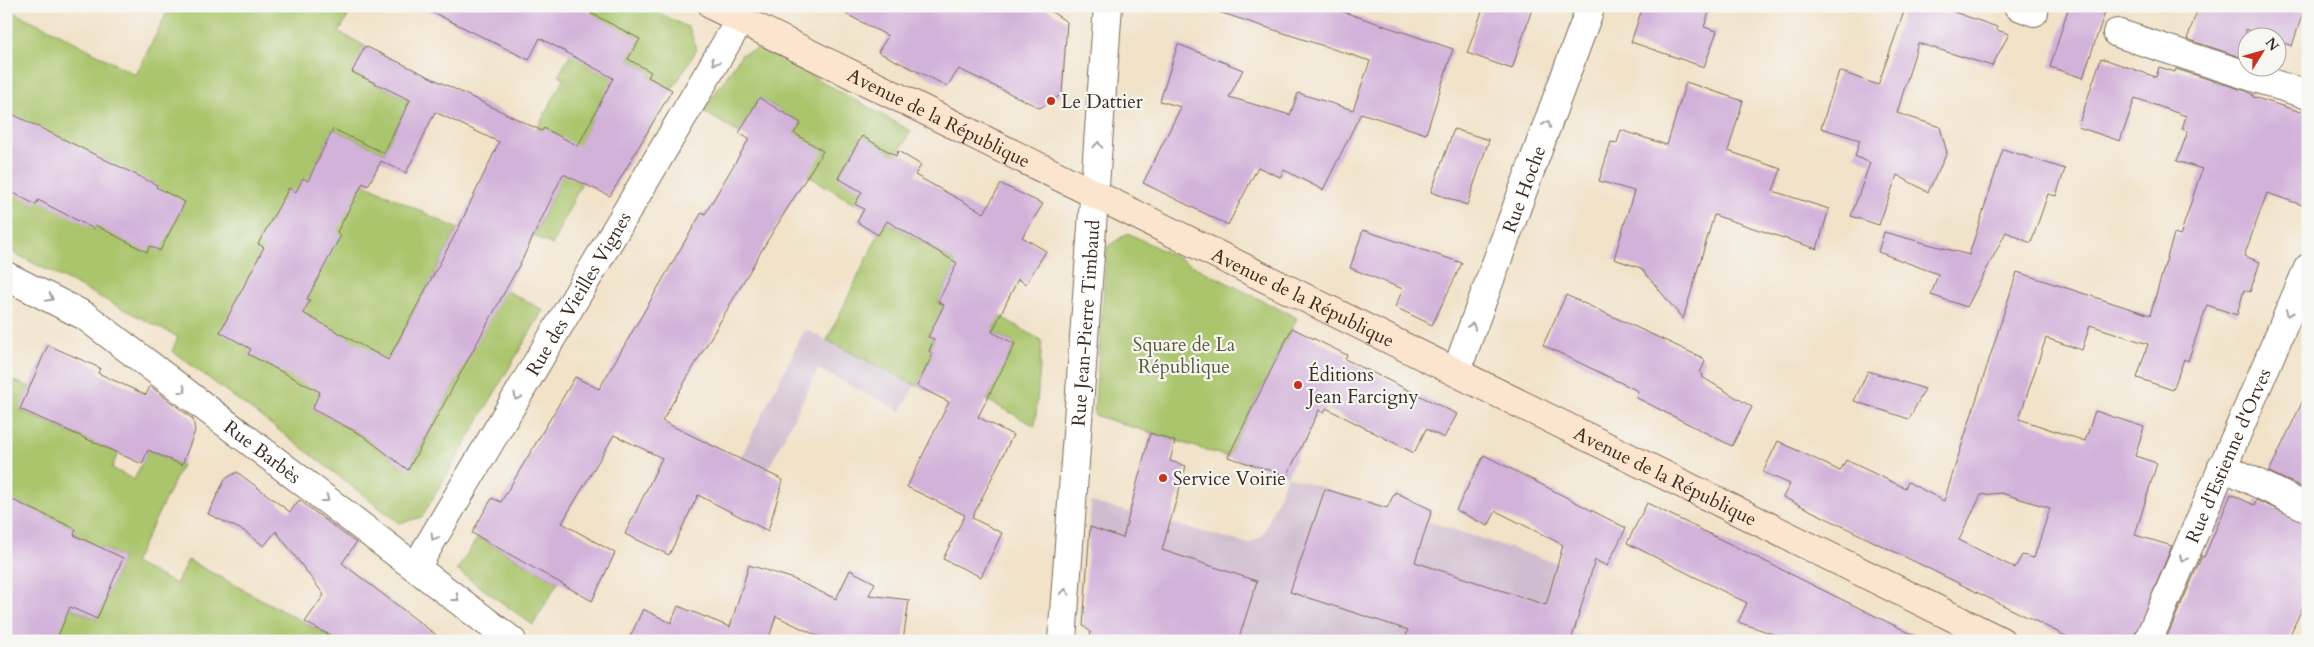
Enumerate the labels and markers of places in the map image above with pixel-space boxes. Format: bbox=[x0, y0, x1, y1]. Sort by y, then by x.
place label: Le Dattier bbox=[1061, 89, 1143, 115]
marker: Le Dattier bbox=[1045, 95, 1057, 107]
place label: Éditions Jean Farcigny bbox=[1305, 362, 1419, 410]
marker: Éditions Jean Farcigny bbox=[1292, 379, 1304, 391]
place label: Service Voirie bbox=[1173, 466, 1286, 492]
marker: Service Voirie bbox=[1157, 472, 1169, 484]

